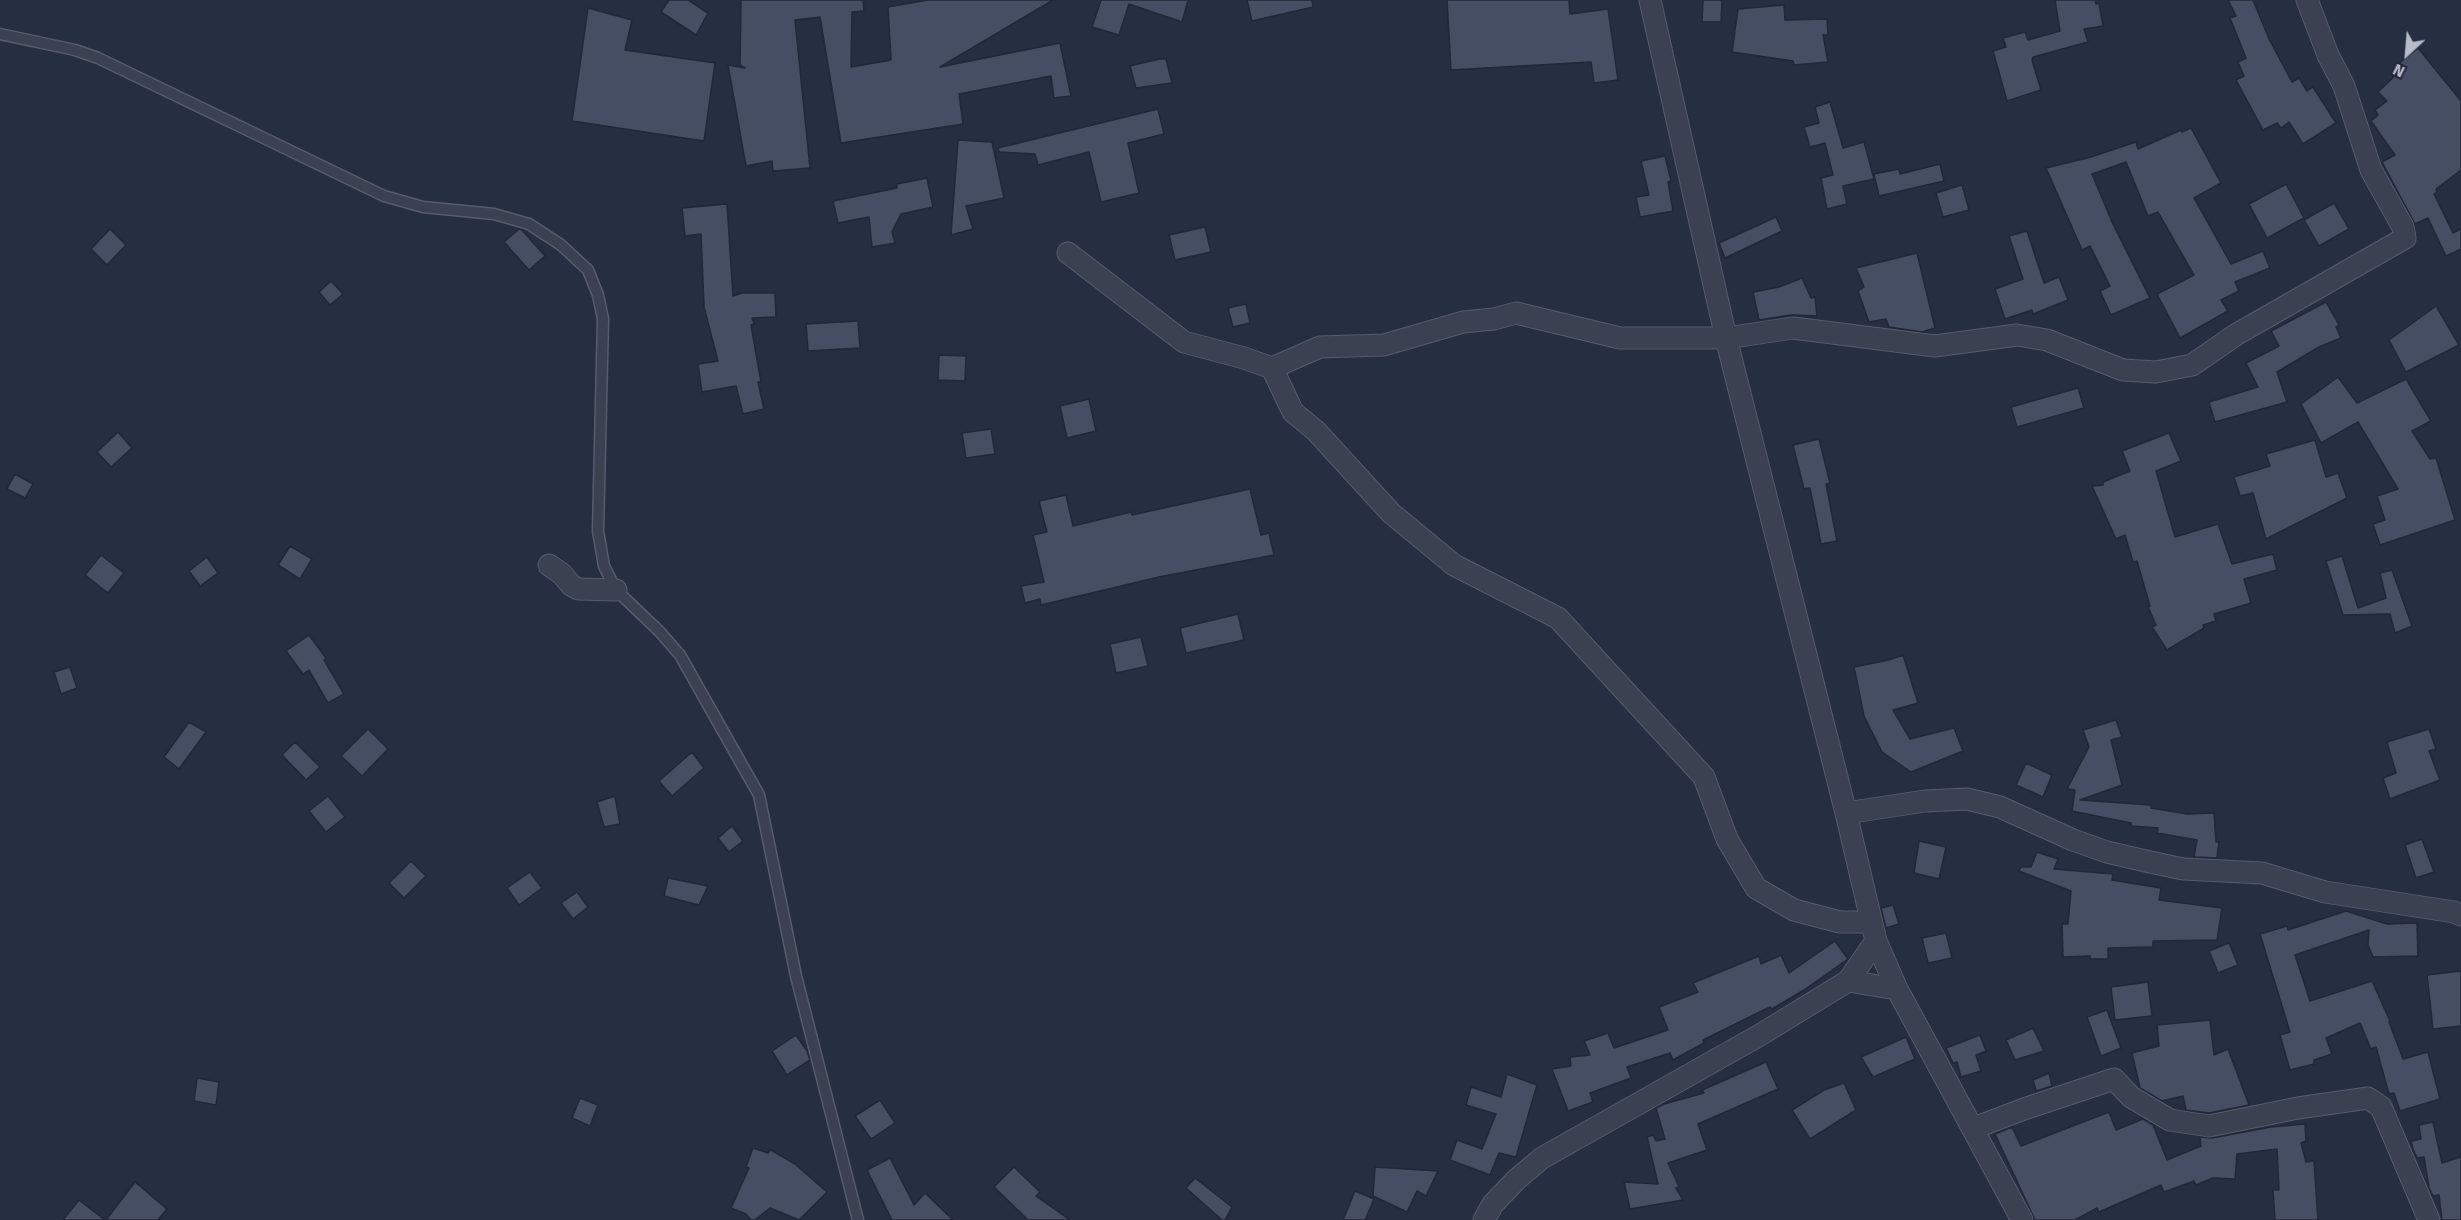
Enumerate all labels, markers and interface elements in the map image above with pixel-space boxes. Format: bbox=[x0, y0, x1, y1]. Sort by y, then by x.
north arrow bbox=[2377, 24, 2437, 84]
text: N bbox=[2390, 60, 2408, 81]

